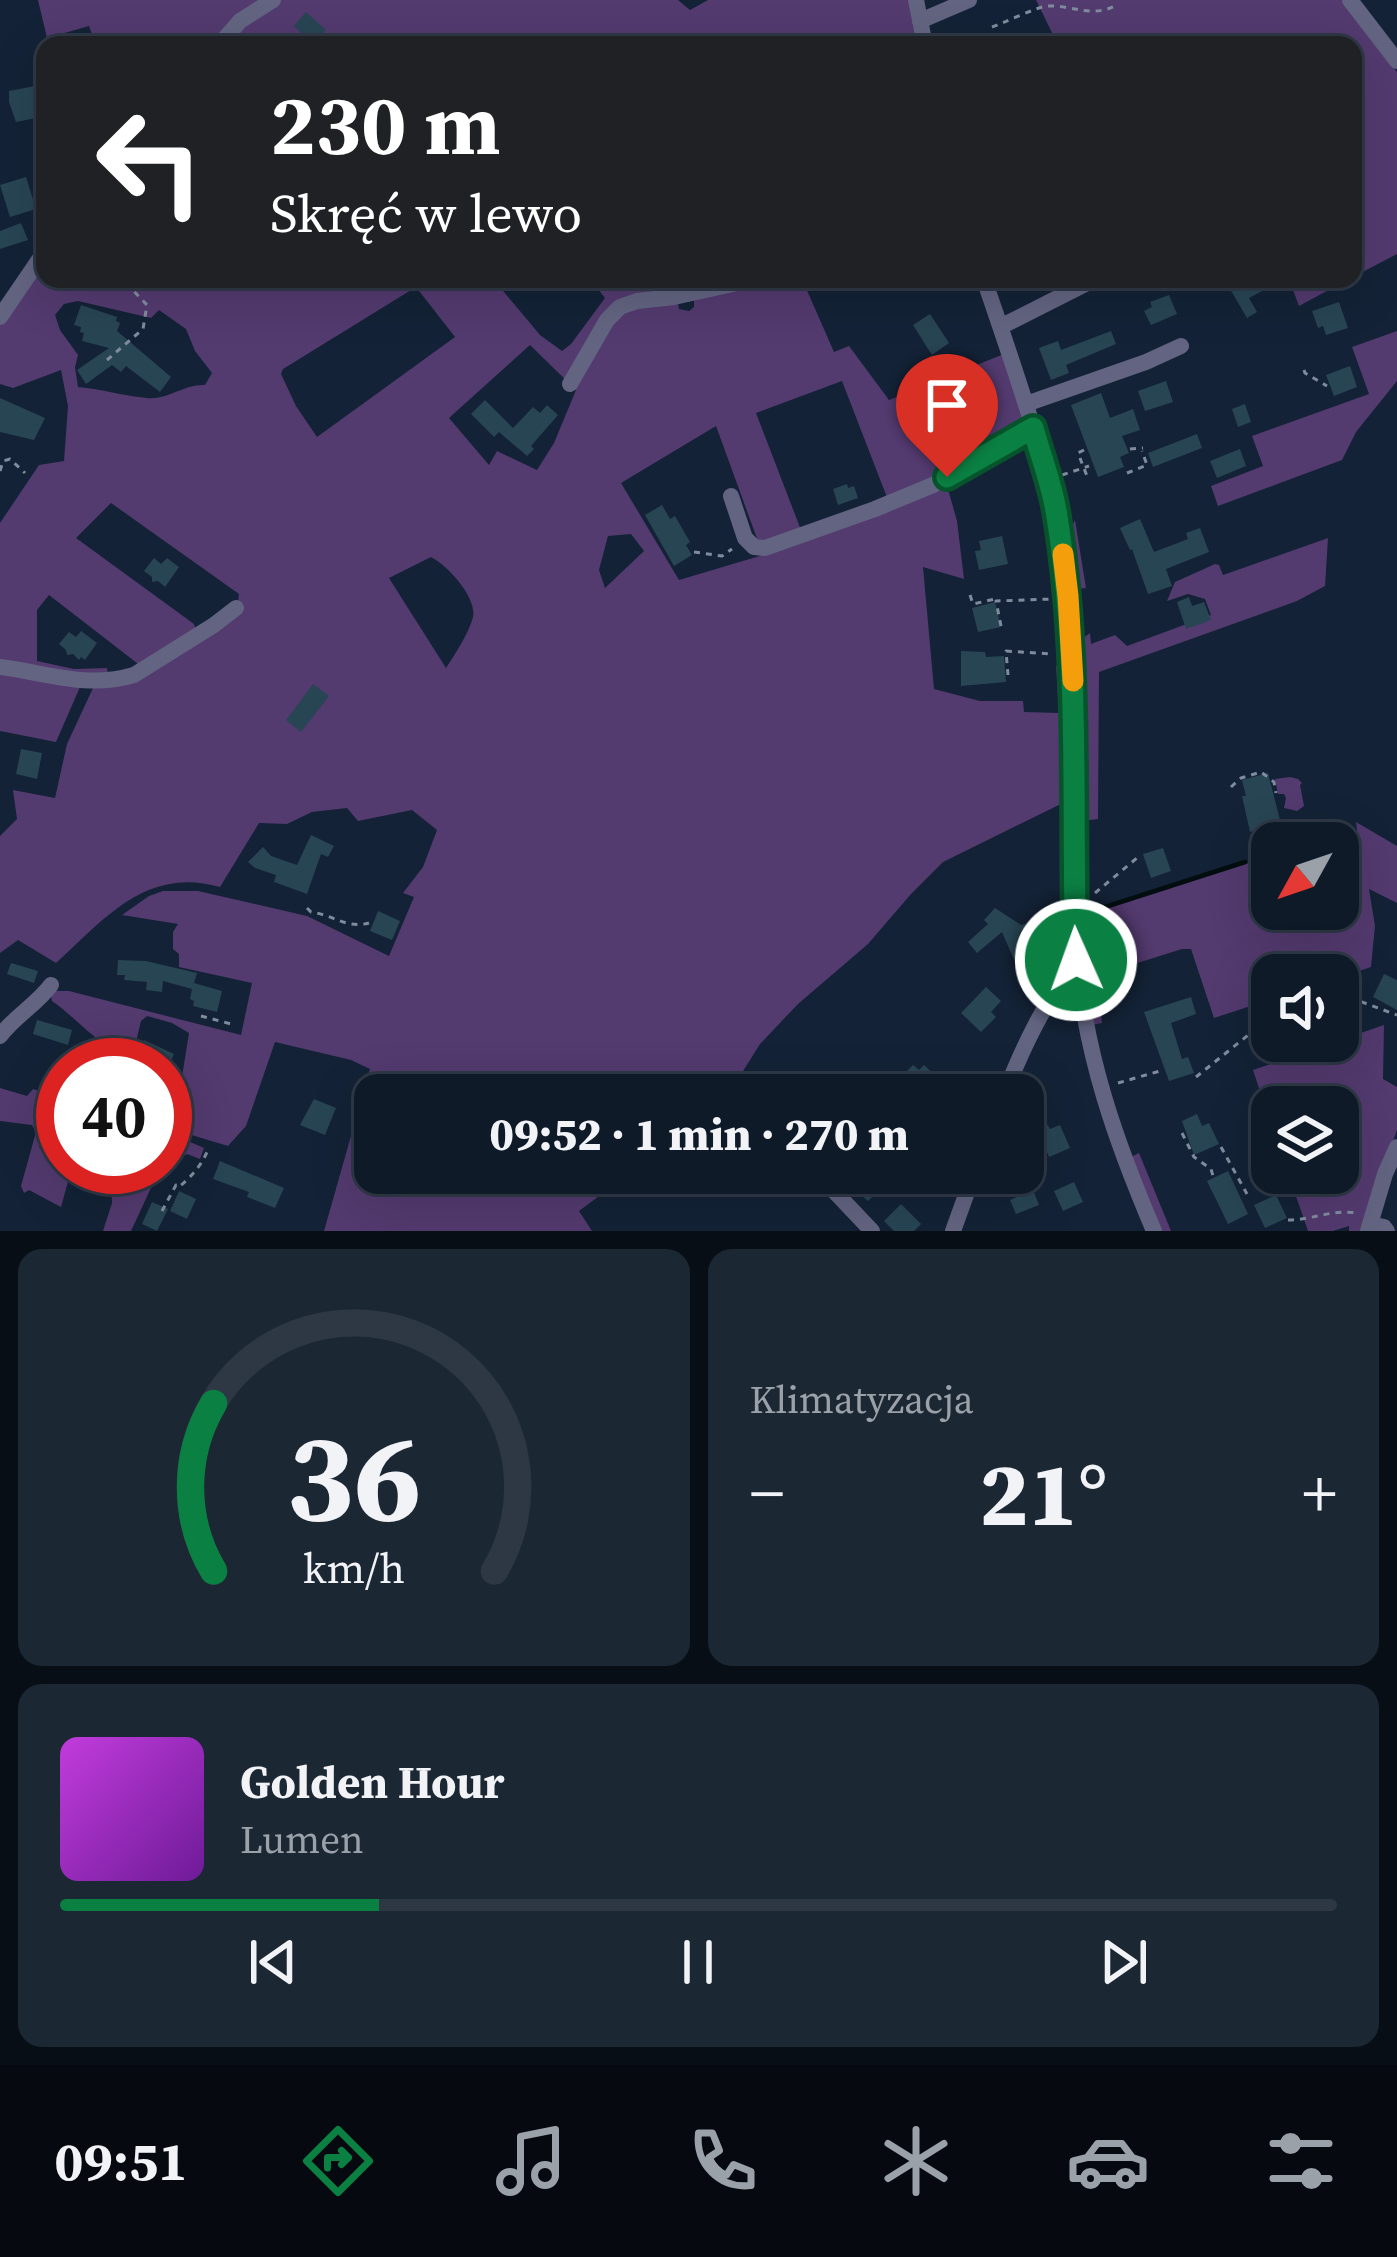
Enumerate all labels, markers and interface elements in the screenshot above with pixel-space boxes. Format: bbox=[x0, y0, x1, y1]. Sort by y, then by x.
text: 230 m bbox=[270, 67, 501, 182]
icon: left bbox=[72, 84, 228, 240]
text: Skręć w lewo bbox=[270, 176, 582, 250]
pin bbox=[896, 354, 998, 477]
icon: arrive bbox=[914, 372, 980, 438]
north arrow bbox=[1251, 822, 1359, 930]
map controls bbox=[1251, 822, 1359, 1194]
position arrow bbox=[1013, 897, 1139, 1023]
button: sound bbox=[1251, 954, 1359, 1062]
speed limit sign: 40 bbox=[36, 1038, 192, 1194]
button: layers bbox=[1251, 1086, 1359, 1194]
text: 09:52 · 1 min · 270 m bbox=[489, 1103, 909, 1165]
text: Klimatyzacja bbox=[750, 1373, 974, 1426]
text: 36 bbox=[286, 1391, 421, 1562]
text: 21° bbox=[979, 1432, 1108, 1555]
text: − bbox=[750, 1448, 784, 1538]
text: + bbox=[1302, 1448, 1337, 1538]
text: km/h bbox=[303, 1538, 405, 1596]
text: Golden Hour bbox=[240, 1751, 504, 1813]
text: Lumen bbox=[240, 1813, 364, 1866]
icon: previous bbox=[240, 1929, 306, 1995]
icon: pause bbox=[665, 1929, 731, 1995]
icon: next bbox=[1091, 1929, 1157, 1995]
icon: directions bbox=[296, 2119, 380, 2203]
icon: music bbox=[489, 2119, 573, 2203]
icon: phone bbox=[681, 2119, 765, 2203]
icon: climate bbox=[874, 2119, 958, 2203]
icon: car bbox=[1066, 2119, 1150, 2203]
icon: filters bbox=[1259, 2119, 1343, 2203]
text: 09:51 bbox=[54, 2124, 188, 2198]

